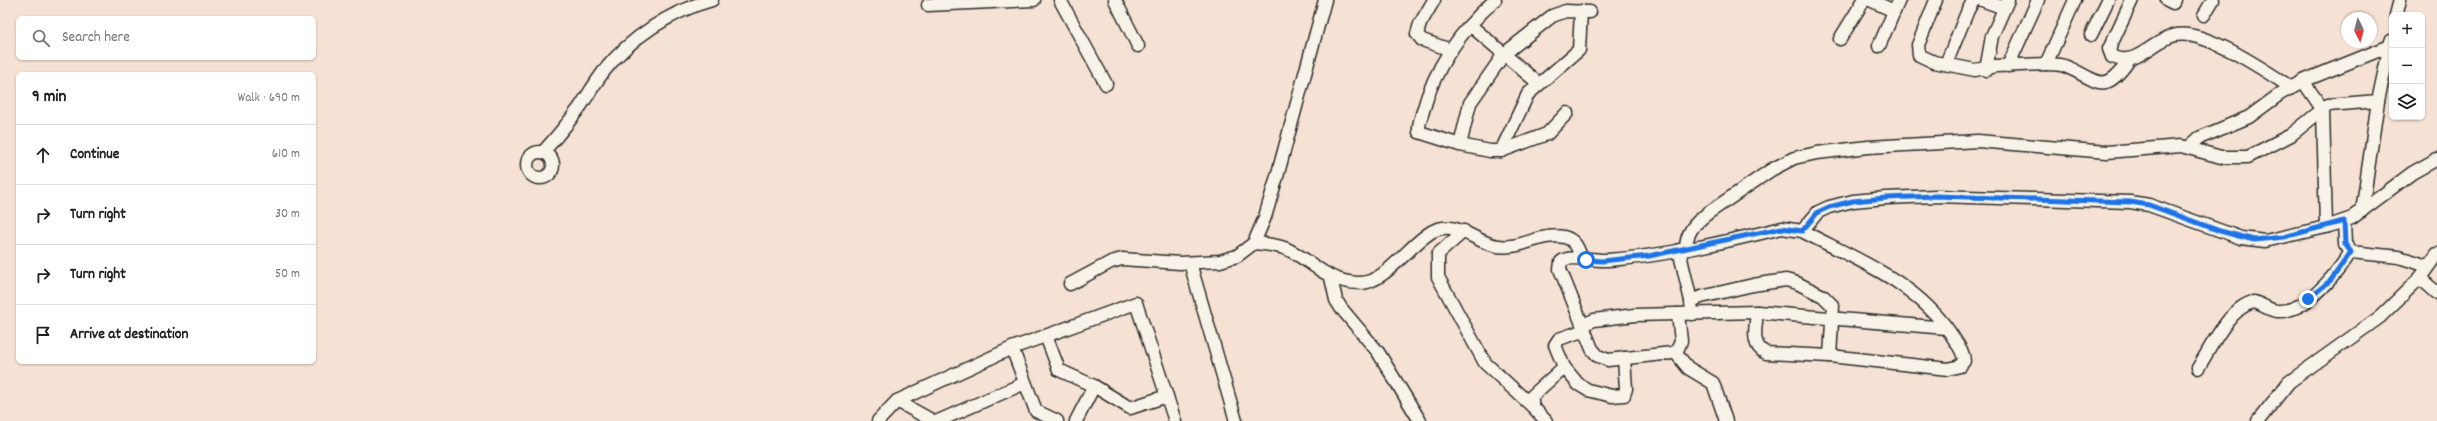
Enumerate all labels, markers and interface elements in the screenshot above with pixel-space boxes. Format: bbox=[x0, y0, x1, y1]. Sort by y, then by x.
north arrow bbox=[2341, 12, 2377, 48]
map controls bbox=[2389, 12, 2425, 120]
button: + bbox=[2389, 12, 2425, 48]
search box bbox=[16, 16, 316, 60]
icon: search bbox=[30, 27, 52, 49]
text: Search here bbox=[62, 27, 130, 49]
button: − bbox=[2389, 48, 2425, 84]
button: layers bbox=[2389, 84, 2425, 120]
text: 9 min bbox=[32, 86, 66, 110]
text: Walk · 690 m bbox=[238, 89, 300, 108]
icon: ahead bbox=[32, 144, 54, 166]
text: Continue bbox=[70, 144, 119, 166]
text: 610 m bbox=[272, 145, 300, 164]
icon: right bbox=[32, 204, 54, 226]
text: Turn right bbox=[70, 204, 126, 226]
text: 30 m bbox=[275, 205, 300, 224]
route start bbox=[1577, 251, 1595, 269]
icon: right bbox=[32, 264, 54, 286]
text: Turn right bbox=[70, 264, 126, 286]
text: 50 m bbox=[275, 265, 300, 284]
route end bbox=[2299, 290, 2317, 308]
icon: arrive bbox=[32, 324, 54, 346]
text: Arrive at destination bbox=[70, 324, 188, 346]

